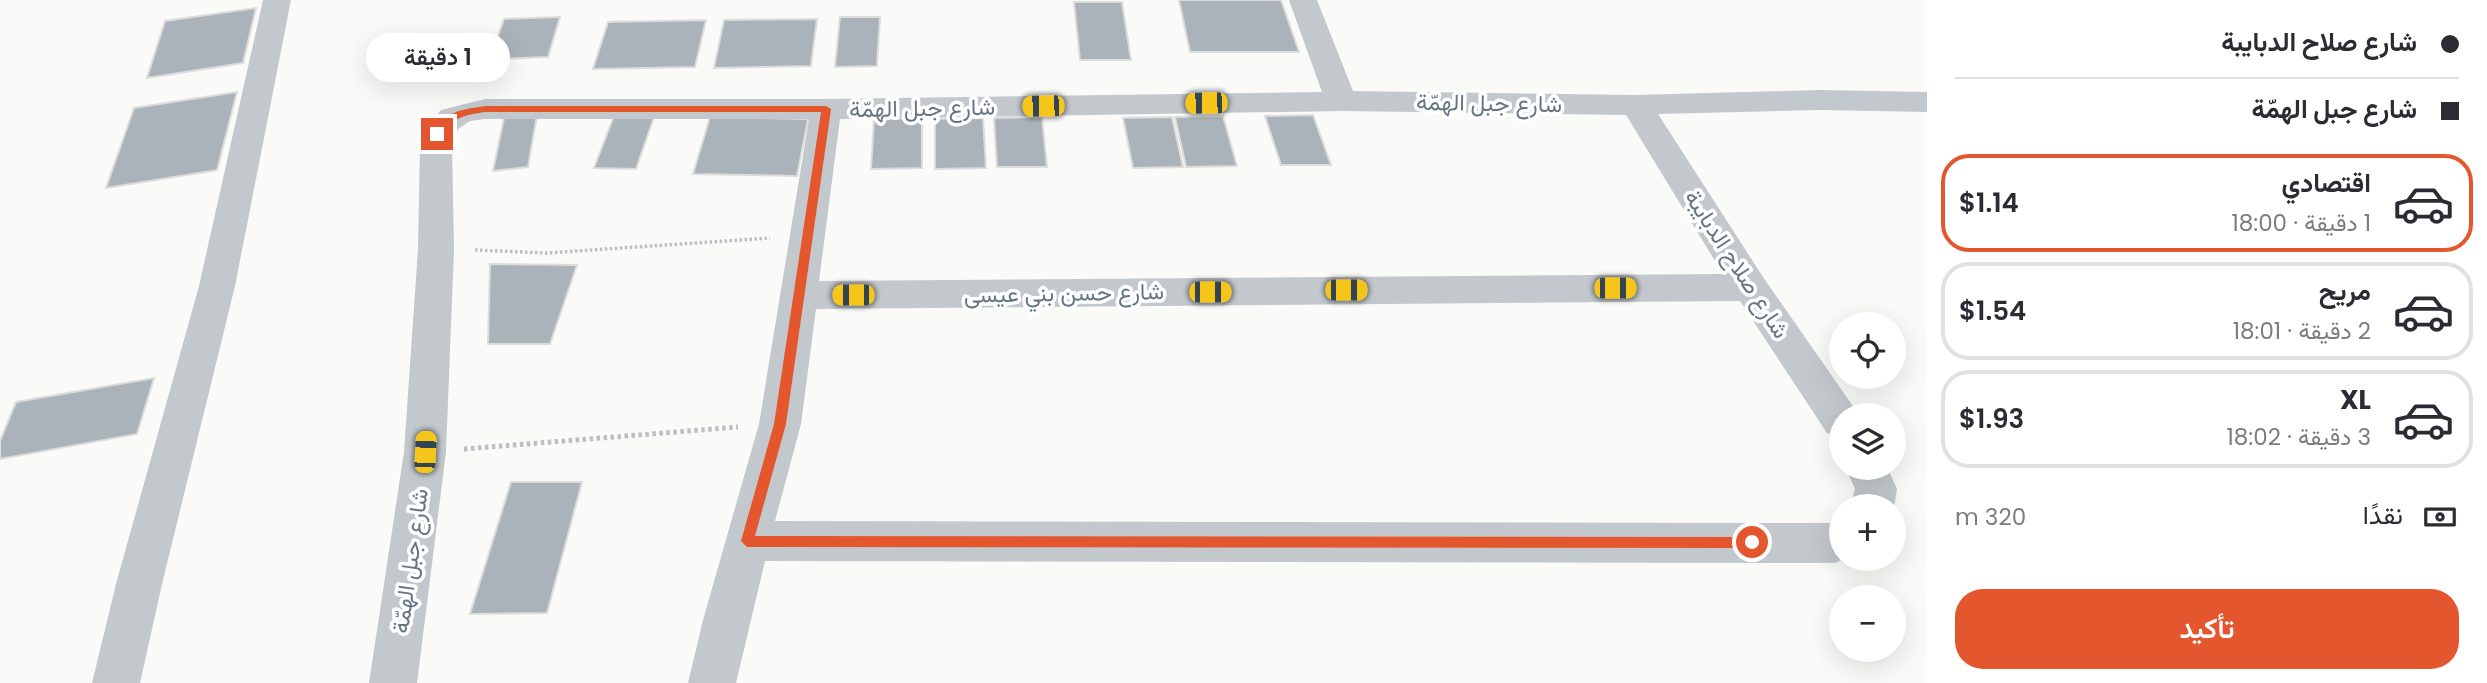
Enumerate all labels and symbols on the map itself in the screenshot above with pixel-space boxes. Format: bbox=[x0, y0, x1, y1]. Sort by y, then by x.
callout: 1 دقيقة bbox=[365, 32, 509, 82]
street label: شارع جبل الهمّة bbox=[1416, 86, 1562, 120]
street label: شارع جبل الهمّة bbox=[849, 91, 995, 125]
car bbox=[1185, 92, 1228, 114]
car bbox=[1022, 95, 1065, 117]
route end bbox=[421, 118, 453, 150]
street label: شارع صلاح الدبايبة bbox=[1677, 184, 1797, 344]
street label: شارع حسن بني عيسى bbox=[964, 275, 1164, 314]
car bbox=[1595, 278, 1637, 299]
car bbox=[1326, 280, 1368, 301]
car bbox=[1190, 282, 1232, 303]
car bbox=[833, 285, 875, 306]
car bbox=[414, 430, 437, 474]
street label: شارع جبل الهمّة bbox=[384, 487, 436, 635]
route start bbox=[1736, 526, 1768, 558]

